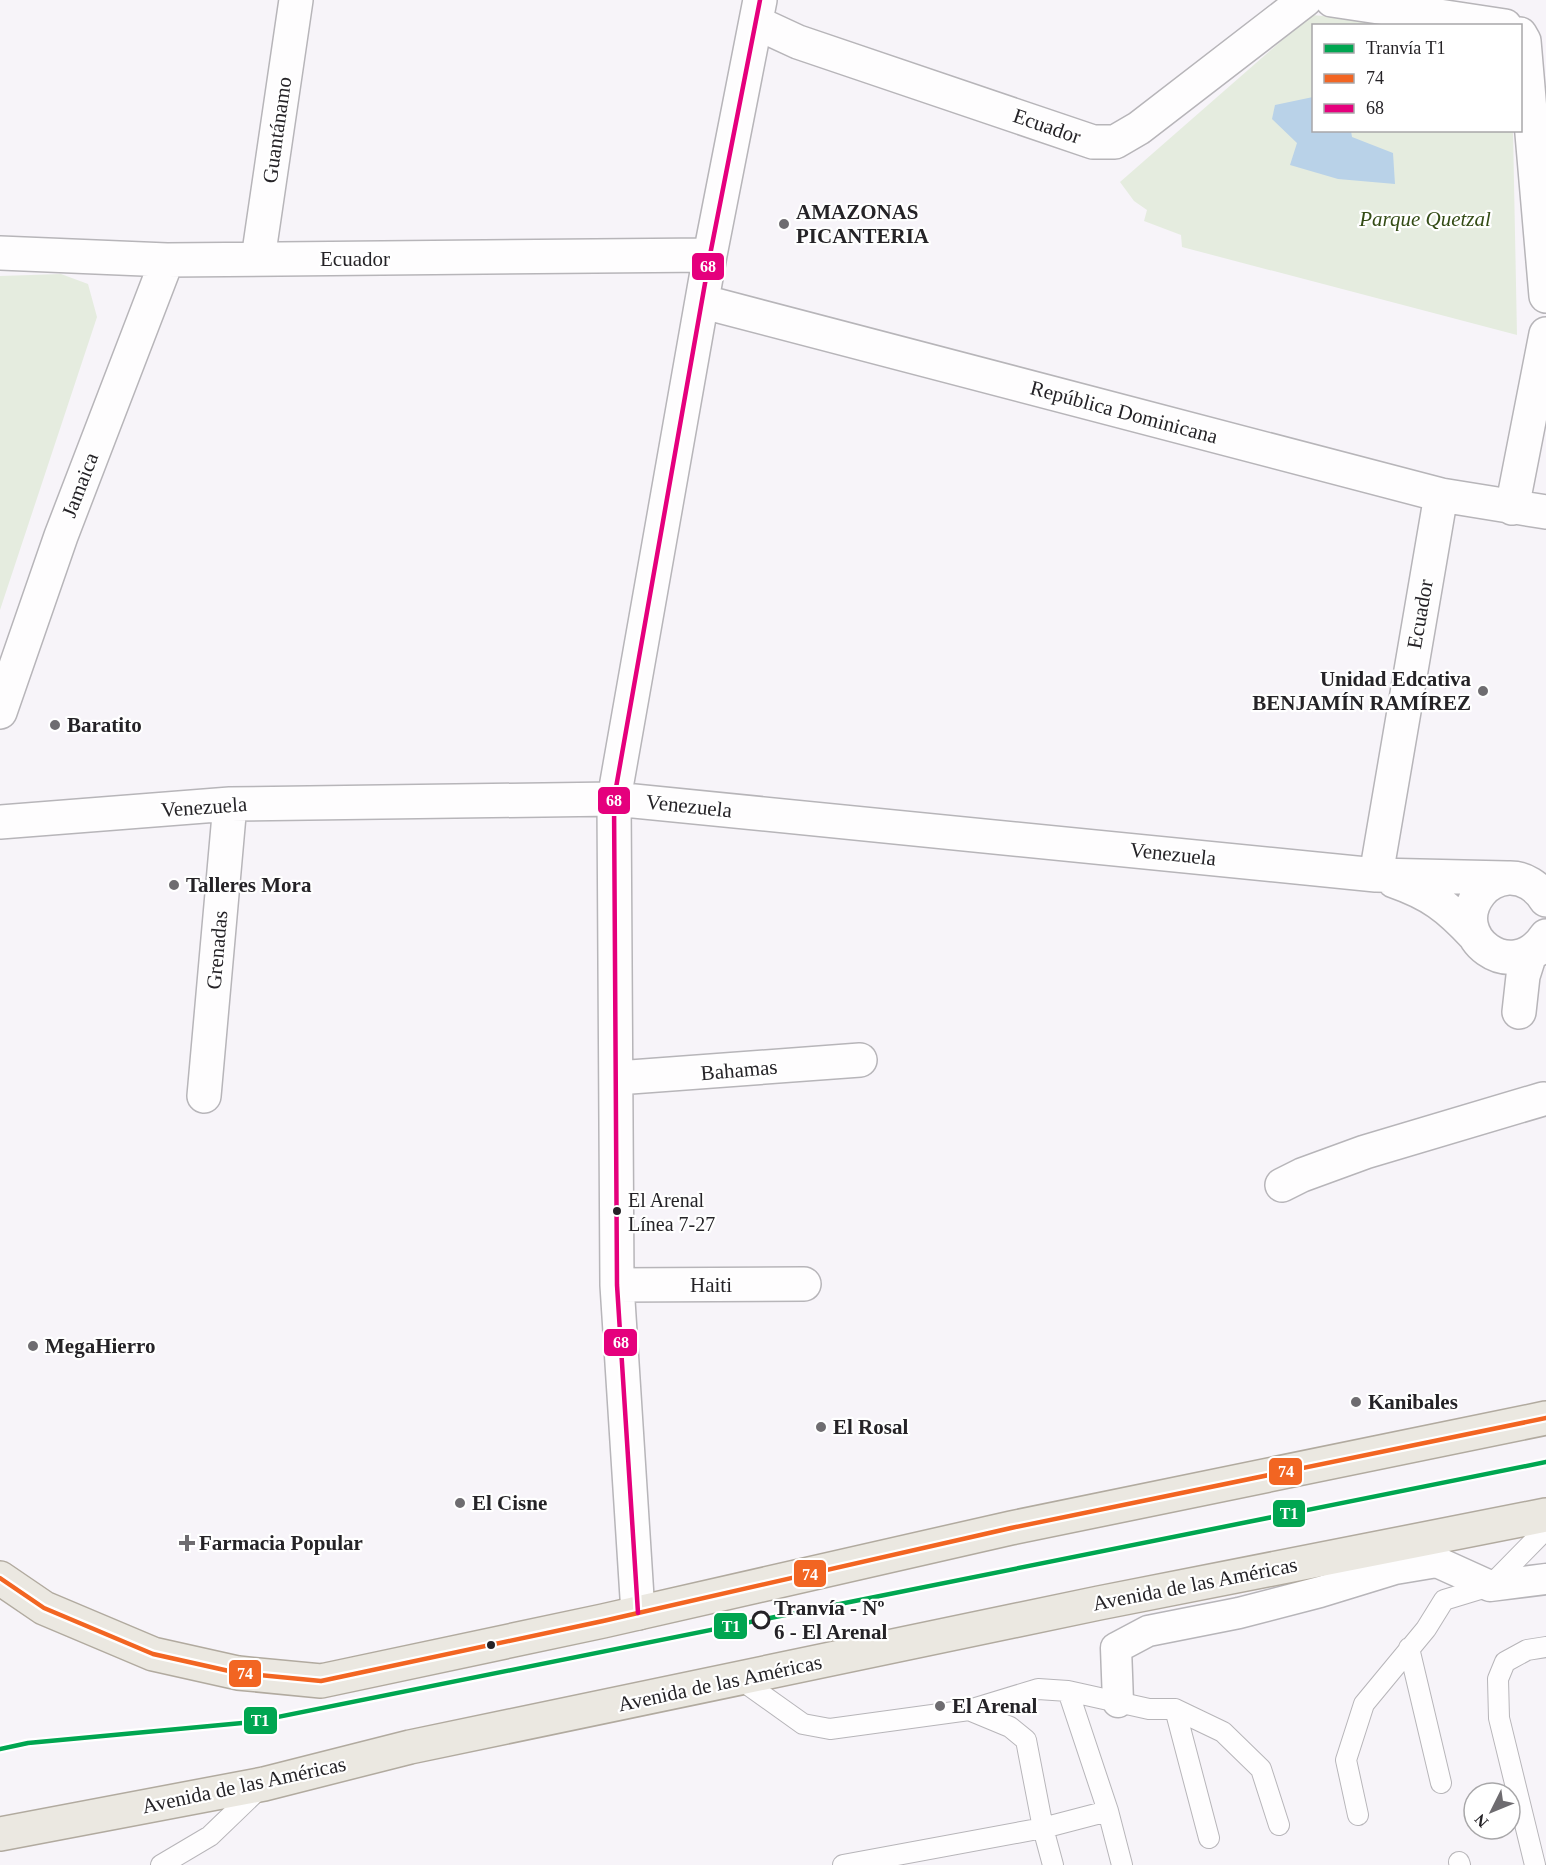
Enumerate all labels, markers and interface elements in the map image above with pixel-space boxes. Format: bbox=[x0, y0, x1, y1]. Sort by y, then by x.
legend bbox=[1312, 24, 1522, 132]
text: Tranvía T1 bbox=[1366, 38, 1446, 58]
text: 74 bbox=[1366, 68, 1384, 88]
street label: Guantánamo bbox=[258, 75, 296, 185]
text: 68 bbox=[1366, 98, 1384, 118]
street label: Ecuador bbox=[1010, 103, 1084, 149]
place label: AMAZONAS PICANTERIA bbox=[796, 200, 930, 248]
park label: Parque Quetzal bbox=[1358, 207, 1491, 231]
marker: AMAZONAS PICANTERIA bbox=[777, 217, 791, 231]
street label: Ecuador bbox=[320, 247, 390, 271]
line badge: 68 bbox=[691, 252, 725, 281]
text: 68 bbox=[700, 258, 716, 275]
street label: República Dominicana bbox=[1028, 375, 1221, 449]
street label: Jamaica bbox=[57, 448, 104, 521]
street label: Ecuador bbox=[1402, 577, 1438, 651]
place label: Unidad Edcativa BENJAMÍN RAMÍREZ bbox=[1252, 667, 1471, 715]
marker: Unidad Edcativa BENJAMÍN RAMÍREZ bbox=[1476, 684, 1490, 698]
place label: Baratito bbox=[67, 713, 142, 737]
marker: Baratito bbox=[48, 718, 62, 732]
line badge: 68 bbox=[597, 786, 631, 815]
street label: Venezuela bbox=[645, 790, 734, 823]
street label: Venezuela bbox=[160, 792, 249, 822]
text: 68 bbox=[606, 792, 622, 809]
street label: Venezuela bbox=[1129, 838, 1218, 871]
place label: Talleres Mora bbox=[186, 873, 312, 897]
marker: Talleres Mora bbox=[167, 878, 181, 892]
street label: Grenadas bbox=[202, 909, 232, 991]
street label: Bahamas bbox=[700, 1055, 778, 1085]
place label: El Arenal Línea 7-27 bbox=[628, 1189, 715, 1235]
marker: El Arenal Línea 7-27 bbox=[611, 1205, 623, 1217]
street label: Haiti bbox=[690, 1273, 732, 1297]
line badge: 68 bbox=[603, 1328, 638, 1357]
place label: MegaHierro bbox=[45, 1334, 155, 1358]
text: 68 bbox=[613, 1334, 629, 1351]
marker: MegaHierro bbox=[26, 1339, 40, 1353]
place label: Kanibales bbox=[1368, 1390, 1458, 1414]
marker: Kanibales bbox=[1349, 1395, 1363, 1409]
place label: El Rosal bbox=[833, 1415, 908, 1439]
marker: El Rosal bbox=[814, 1420, 828, 1434]
line badge: 74 bbox=[1268, 1457, 1303, 1486]
text: 74 bbox=[1278, 1463, 1294, 1480]
place label: El Cisne bbox=[472, 1491, 547, 1515]
marker: El Cisne bbox=[453, 1496, 467, 1510]
line badge: T1 bbox=[1272, 1499, 1306, 1528]
text: T1 bbox=[1280, 1505, 1298, 1522]
place label: Farmacia Popular bbox=[199, 1531, 363, 1555]
marker: Farmacia Popular bbox=[180, 1536, 194, 1550]
street label: Avenida de las Américas bbox=[1091, 1552, 1299, 1616]
line badge: 74 bbox=[793, 1559, 827, 1588]
text: 74 bbox=[802, 1566, 818, 1583]
place label: Tranvía - Nº 6 - El Arenal bbox=[774, 1596, 888, 1644]
marker: Tranvía - Nº 6 - El Arenal bbox=[752, 1611, 770, 1629]
line badge: T1 bbox=[713, 1612, 748, 1640]
text: T1 bbox=[722, 1618, 740, 1635]
unlabelled marker bbox=[485, 1639, 497, 1651]
street label: Avenida de las Américas bbox=[616, 1650, 824, 1716]
line badge: 74 bbox=[228, 1659, 262, 1688]
text: 74 bbox=[237, 1665, 253, 1682]
place label: El Arenal bbox=[952, 1694, 1038, 1718]
marker: El Arenal bbox=[933, 1699, 947, 1713]
line badge: T1 bbox=[243, 1706, 278, 1735]
text: T1 bbox=[251, 1712, 269, 1729]
street label: Avenida de las Américas bbox=[140, 1752, 348, 1818]
north arrow bbox=[1462, 1781, 1522, 1841]
text: N bbox=[1471, 1811, 1492, 1831]

